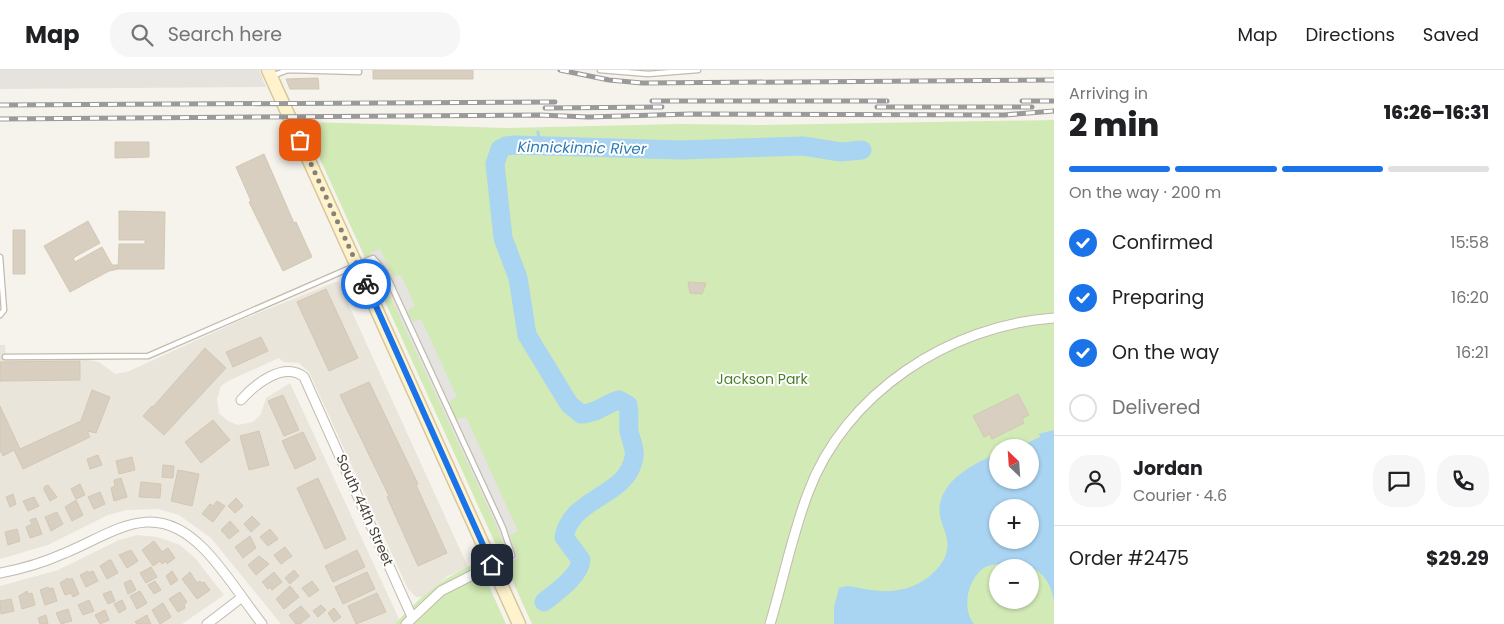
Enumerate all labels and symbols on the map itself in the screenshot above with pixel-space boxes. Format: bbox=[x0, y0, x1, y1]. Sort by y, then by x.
pin bbox=[279, 119, 321, 161]
water label: Kinnickinnic River bbox=[517, 136, 647, 159]
courier bbox=[341, 259, 391, 309]
park label: Jackson Park bbox=[716, 369, 809, 389]
north arrow bbox=[989, 439, 1039, 489]
street label: South 44th Street bbox=[331, 451, 399, 569]
pin bbox=[471, 544, 513, 586]

